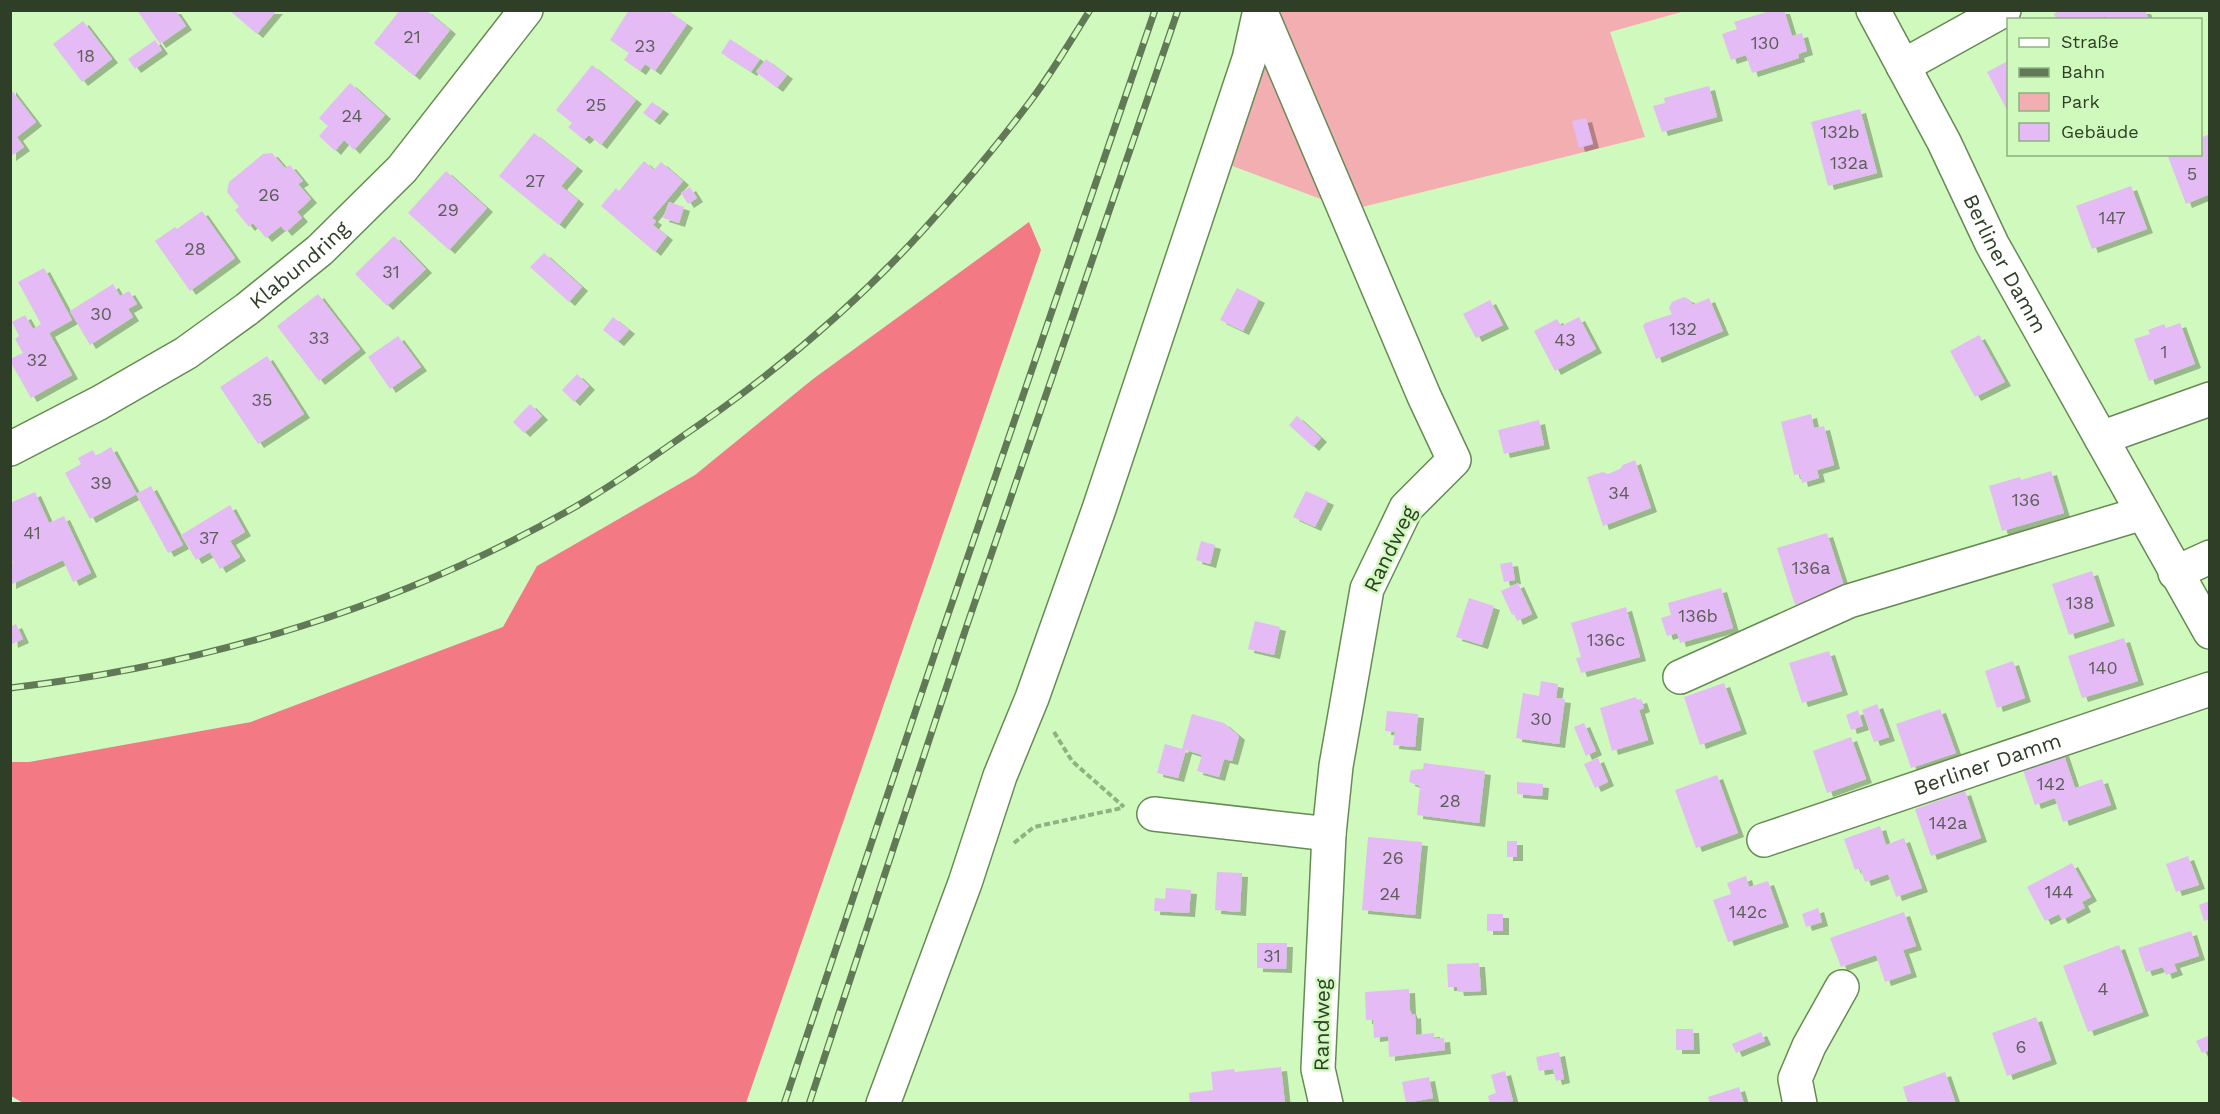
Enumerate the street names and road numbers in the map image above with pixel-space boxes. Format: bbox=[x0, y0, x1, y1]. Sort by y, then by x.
street label: Berliner Damm bbox=[1958, 190, 2052, 337]
street label: Klabundring bbox=[244, 215, 354, 314]
street label: Randweg bbox=[1358, 501, 1421, 596]
street label: Berliner Damm bbox=[1910, 727, 2064, 800]
street label: Randweg bbox=[1308, 978, 1335, 1071]

